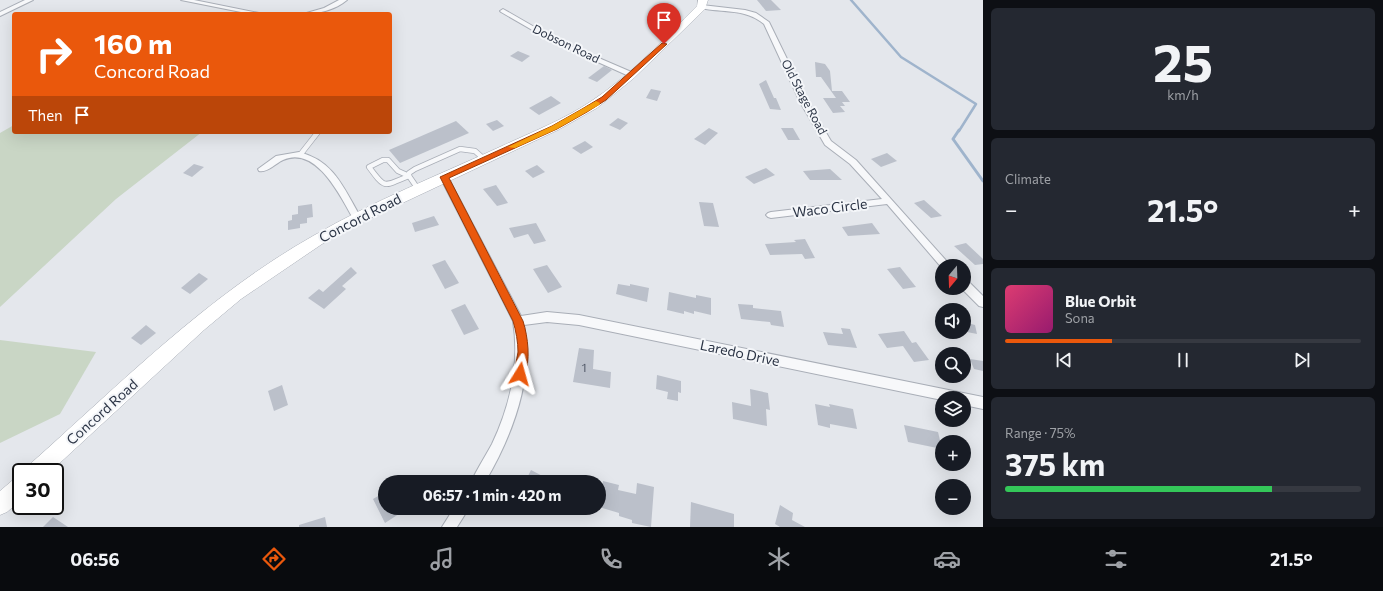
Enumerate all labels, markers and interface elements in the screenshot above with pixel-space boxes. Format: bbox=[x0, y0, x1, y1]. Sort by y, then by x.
pin bbox=[647, 3, 681, 44]
icon: arrive bbox=[653, 9, 675, 31]
street label: Dobson Road bbox=[531, 21, 602, 65]
text: 160 m bbox=[94, 26, 172, 60]
icon: right bbox=[28, 28, 80, 80]
text: 25 bbox=[1153, 29, 1213, 93]
street label: Old Stage Road bbox=[779, 56, 831, 137]
text: Concord Road bbox=[94, 60, 210, 82]
text: km/h bbox=[1167, 87, 1199, 103]
icon: arrive bbox=[71, 104, 93, 126]
text: Then bbox=[28, 106, 63, 124]
text: Climate bbox=[1005, 171, 1051, 187]
street label: Concord Road bbox=[316, 190, 404, 246]
text: 21.5° bbox=[1147, 191, 1218, 228]
street label: Waco Circle bbox=[792, 194, 868, 221]
text: − bbox=[1005, 196, 1018, 223]
text: + bbox=[1348, 196, 1361, 223]
north arrow bbox=[935, 259, 971, 295]
map controls bbox=[935, 259, 971, 515]
text: Blue Orbit bbox=[1065, 292, 1136, 310]
button: sound bbox=[935, 303, 971, 339]
text: Sona bbox=[1065, 310, 1095, 326]
street label: Laredo Drive bbox=[699, 336, 782, 369]
button: search bbox=[935, 347, 971, 383]
icon: previous bbox=[1053, 349, 1075, 371]
icon: pause bbox=[1172, 349, 1194, 371]
icon: next bbox=[1291, 349, 1313, 371]
position arrow bbox=[499, 353, 541, 395]
house number: 1 bbox=[581, 360, 587, 374]
street label: Concord Road bbox=[63, 375, 141, 448]
button: layers bbox=[935, 391, 971, 427]
text: Range · 75% bbox=[1005, 425, 1076, 441]
button: + bbox=[935, 435, 971, 471]
text: 375 km bbox=[1005, 445, 1105, 482]
speed limit sign: 30 bbox=[12, 463, 64, 515]
button: − bbox=[935, 479, 971, 515]
text: 06:57 · 1 min · 420 m bbox=[423, 486, 561, 504]
icon: directions bbox=[260, 545, 288, 573]
icon: music bbox=[428, 545, 456, 573]
icon: phone bbox=[597, 545, 625, 573]
icon: climate bbox=[765, 545, 793, 573]
icon: car bbox=[933, 545, 961, 573]
icon: filters bbox=[1102, 545, 1130, 573]
text: 06:56 bbox=[70, 548, 120, 570]
text: 21.5° bbox=[1270, 548, 1313, 570]

